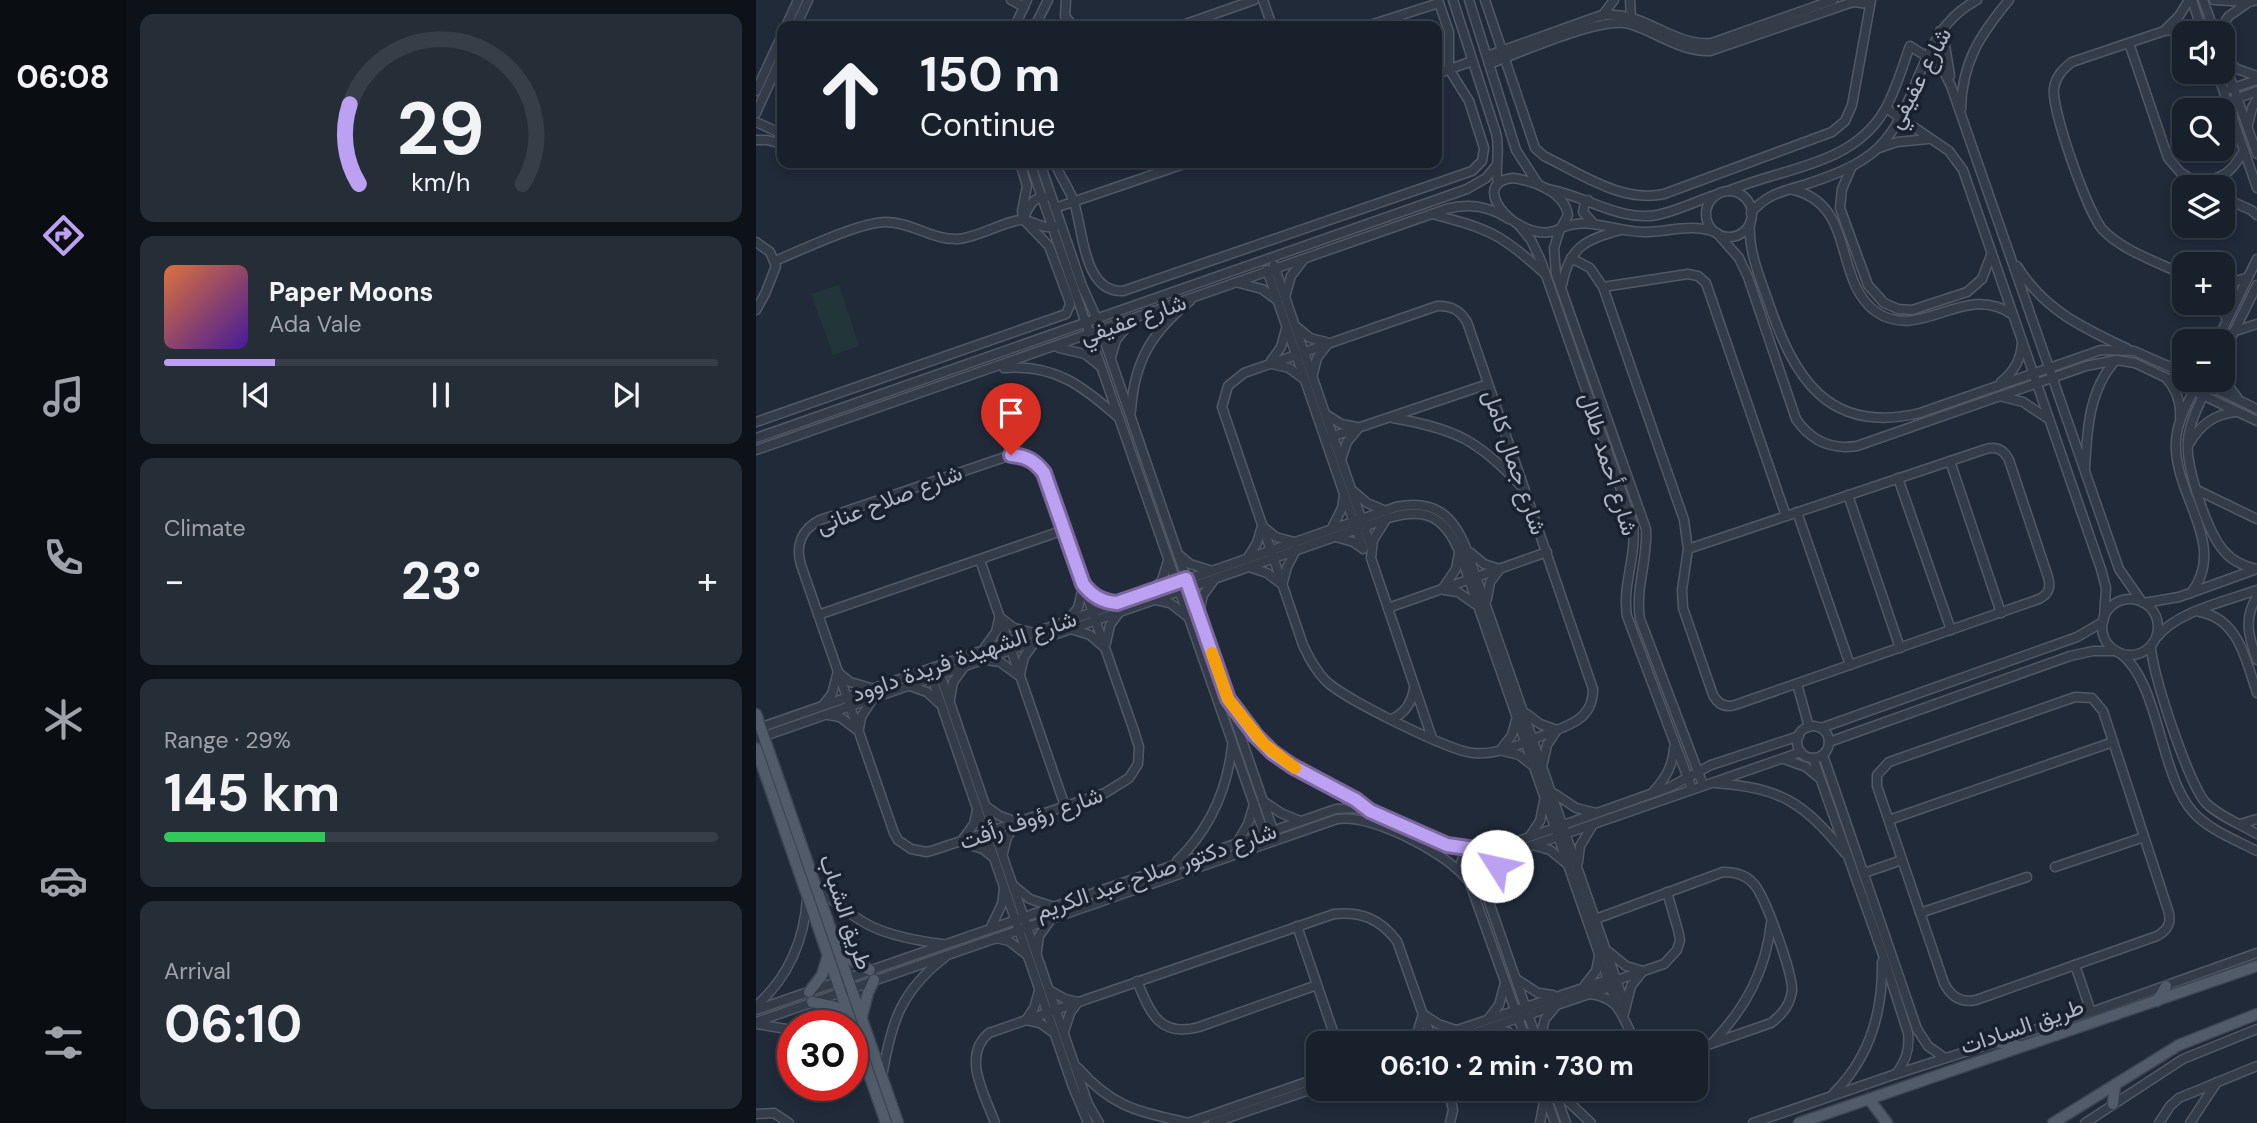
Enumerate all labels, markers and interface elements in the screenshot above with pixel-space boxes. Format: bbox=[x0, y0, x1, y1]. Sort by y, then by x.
map controls bbox=[2172, 21, 2235, 392]
button: sound bbox=[2172, 21, 2235, 84]
street label: شارع عفيفي bbox=[1880, 22, 1962, 136]
text: 150 m bbox=[920, 42, 1060, 106]
icon: ahead bbox=[805, 49, 896, 140]
text: 06:08 bbox=[16, 56, 110, 98]
text: 29 bbox=[397, 82, 485, 177]
button: search bbox=[2172, 98, 2235, 161]
text: Continue bbox=[920, 104, 1055, 146]
text: km/h bbox=[411, 166, 471, 199]
button: layers bbox=[2172, 175, 2235, 238]
icon: directions bbox=[39, 211, 88, 260]
button: + bbox=[2172, 252, 2235, 315]
text: Paper Moons bbox=[269, 275, 433, 309]
street label: شارع عفيفي bbox=[1076, 287, 1191, 355]
text: Ada Vale bbox=[269, 309, 362, 339]
button: − bbox=[2172, 329, 2235, 392]
icon: music bbox=[39, 372, 88, 421]
icon: previous bbox=[237, 376, 275, 414]
icon: pause bbox=[422, 376, 460, 414]
icon: next bbox=[607, 376, 645, 414]
pin bbox=[981, 383, 1041, 455]
street label: شارع جمال كامل bbox=[1475, 385, 1554, 539]
street label: شارع أحمد طلال bbox=[1572, 389, 1645, 540]
icon: arrive bbox=[992, 394, 1030, 432]
street label: شارع صلاح عنانى bbox=[812, 457, 967, 542]
text: Climate bbox=[164, 513, 246, 543]
icon: phone bbox=[39, 533, 88, 582]
text: 23° bbox=[401, 547, 481, 615]
text: − bbox=[164, 556, 185, 606]
text: + bbox=[697, 556, 718, 606]
street label: شارع الشهيدة فريدة داوود bbox=[848, 603, 1081, 710]
icon: climate bbox=[39, 695, 88, 744]
text: Range · 29% bbox=[164, 725, 291, 755]
text: 145 km bbox=[164, 759, 340, 827]
street label: شارع رؤوف رأفت bbox=[955, 779, 1107, 858]
street label: شارع دكتور صلاح عبد الكريم bbox=[1031, 816, 1281, 927]
position arrow bbox=[1460, 829, 1534, 903]
street label: طريق الشباب bbox=[812, 850, 880, 974]
icon: car bbox=[39, 856, 88, 905]
text: Arrival bbox=[164, 956, 231, 986]
text: 06:10 bbox=[164, 990, 302, 1058]
street label: طريق السادات bbox=[1956, 991, 2088, 1061]
speed limit sign: 30 bbox=[777, 1010, 868, 1101]
icon: filters bbox=[39, 1018, 88, 1067]
text: 06:10 · 2 min · 730 m bbox=[1380, 1049, 1634, 1083]

